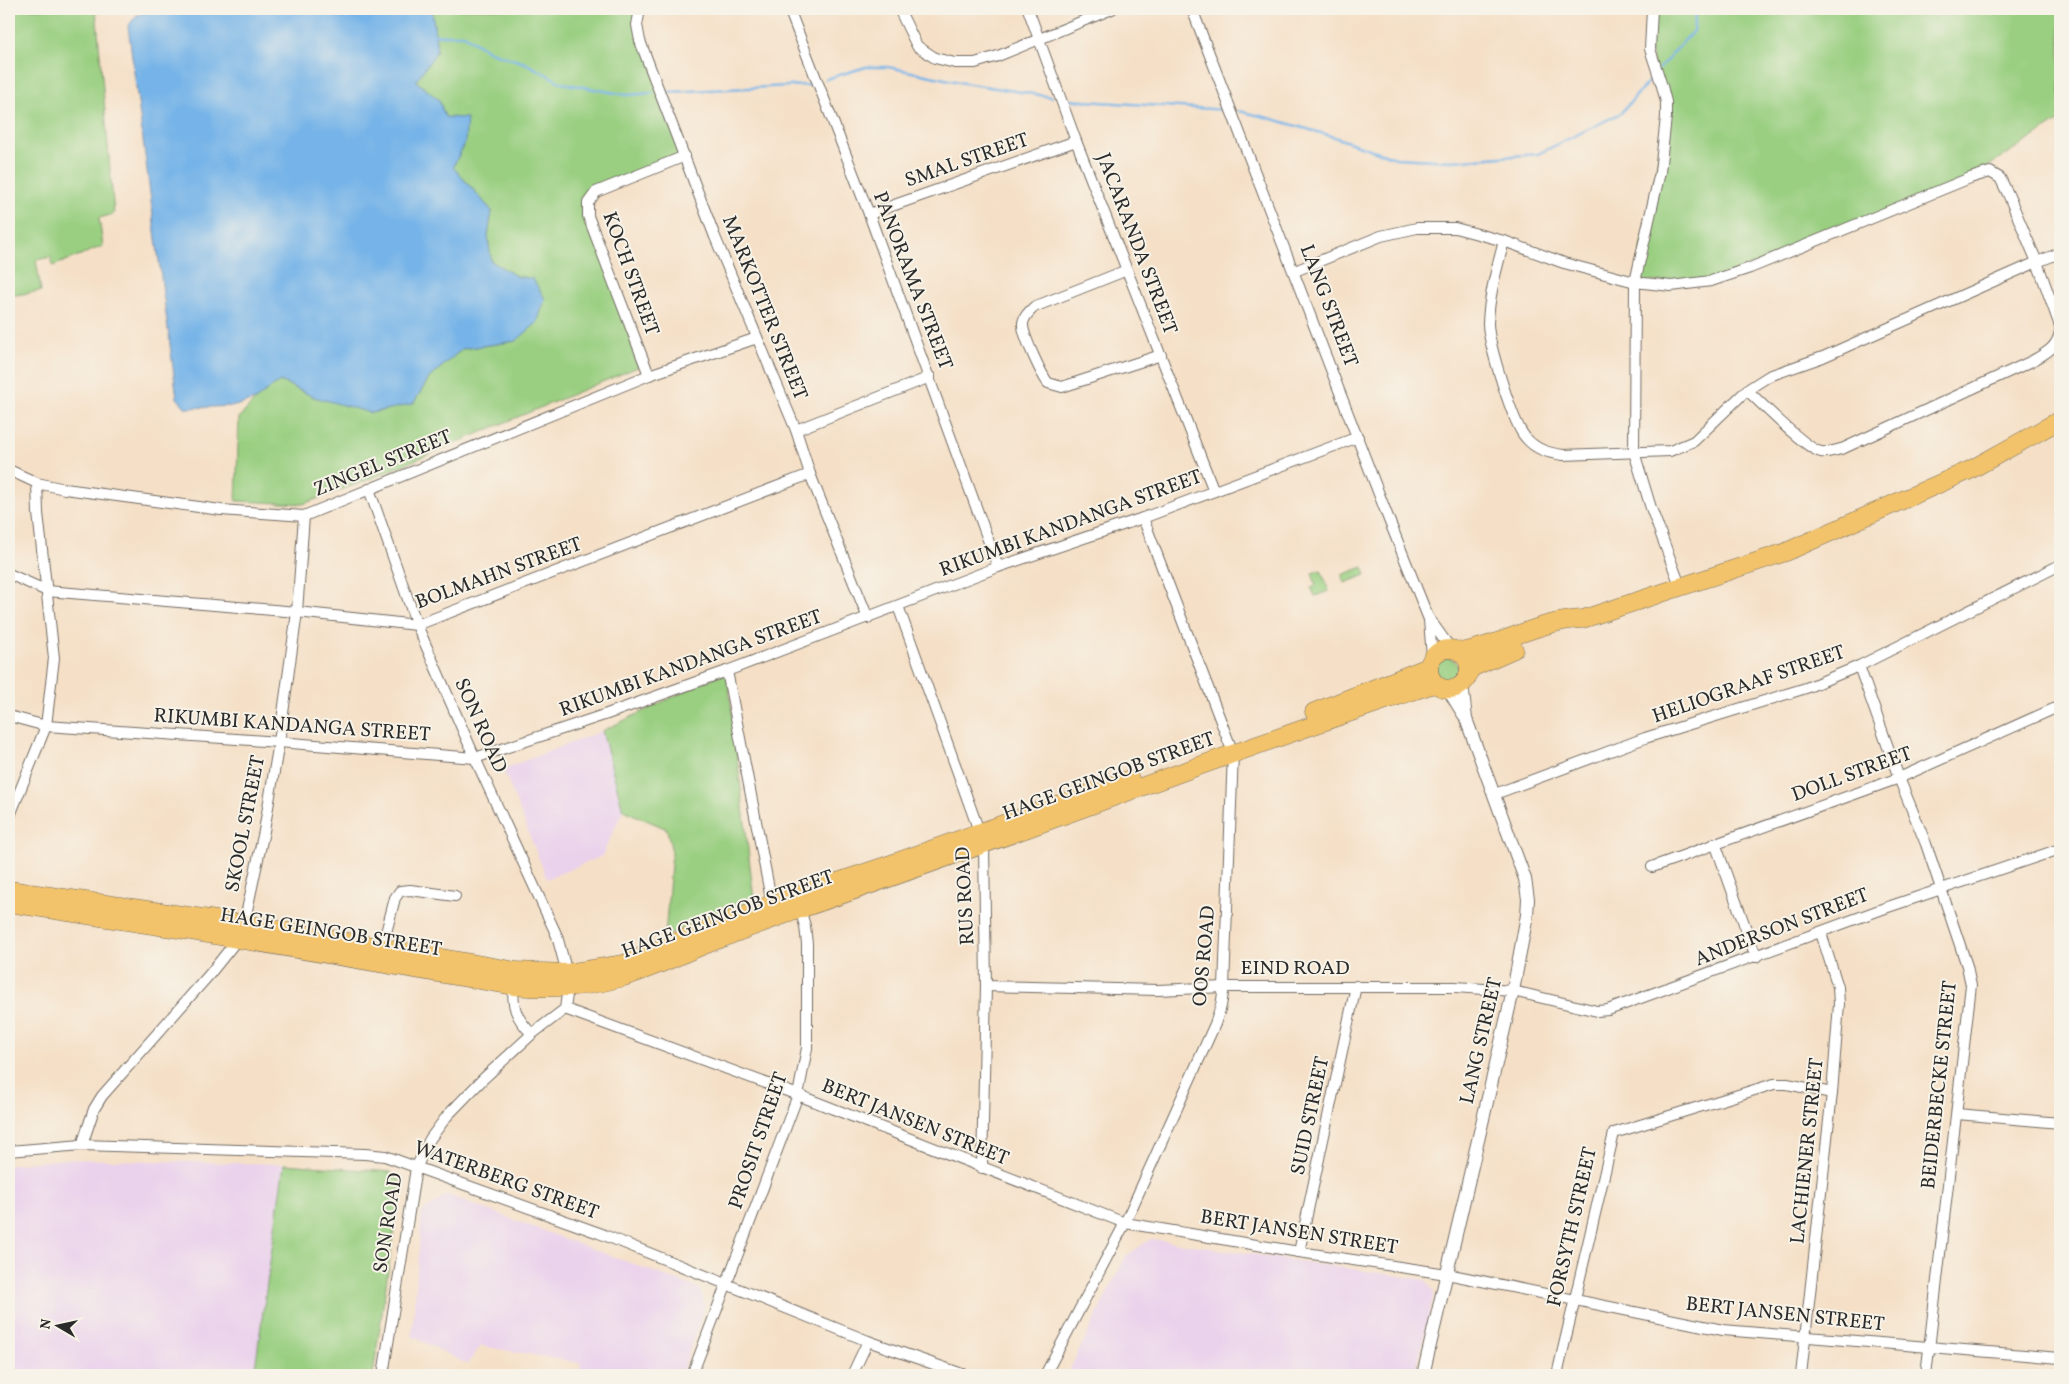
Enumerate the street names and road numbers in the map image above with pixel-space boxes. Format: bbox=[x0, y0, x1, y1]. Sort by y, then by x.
street label: SMAL STREET bbox=[901, 127, 1033, 195]
street label: JACARANDA STREET bbox=[1088, 149, 1184, 339]
street label: PANORAMA STREET bbox=[865, 188, 959, 375]
street label: KOCH STREET bbox=[595, 208, 666, 340]
street label: MARKOTTER STREET bbox=[714, 212, 814, 405]
street label: LANG STREET bbox=[1292, 241, 1364, 372]
street label: ZINGEL STREET bbox=[310, 423, 457, 504]
street label: RIKUMBI KANDANGA STREET bbox=[936, 463, 1206, 585]
street label: BOLMAHN STREET bbox=[412, 531, 586, 617]
street label: RIKUMBI KANDANGA STREET bbox=[556, 603, 826, 725]
street label: HELIOGRAAF STREET bbox=[1649, 639, 1849, 731]
street label: SON ROAD bbox=[447, 674, 513, 778]
street label: RIKUMBI KANDANGA STREET bbox=[153, 702, 432, 750]
street label: HAGE GEINGOB STREET bbox=[999, 725, 1219, 828]
street label: DOLL STREET bbox=[1788, 740, 1916, 810]
street label: SKOOL STREET bbox=[219, 753, 273, 895]
street label: RUS ROAD bbox=[949, 846, 983, 946]
street label: HAGE GEINGOB STREET bbox=[618, 863, 838, 966]
street label: ANDERSON STREET bbox=[1691, 882, 1873, 974]
street label: HAGE GEINGOB STREET bbox=[218, 902, 444, 964]
street label: OOS ROAD bbox=[1187, 905, 1223, 1007]
street label: EIND ROAD bbox=[1240, 955, 1350, 983]
street label: LANG STREET bbox=[1454, 975, 1510, 1107]
street label: BEIDERBECKE STREET bbox=[1915, 979, 1965, 1191]
street label: SUID STREET bbox=[1285, 1054, 1337, 1178]
street label: LACHIENER STREET bbox=[1784, 1056, 1832, 1245]
street label: PROSIT STREET bbox=[722, 1069, 796, 1213]
street label: BERT JANSEN STREET bbox=[817, 1073, 1013, 1173]
street label: WATERBERG STREET bbox=[410, 1135, 603, 1228]
street label: FORSYTH STREET bbox=[1541, 1144, 1605, 1310]
street label: SON ROAD bbox=[367, 1171, 411, 1275]
street label: BERT JANSEN STREET bbox=[1198, 1204, 1400, 1262]
street label: BERT JANSEN STREET bbox=[1684, 1291, 1886, 1339]

